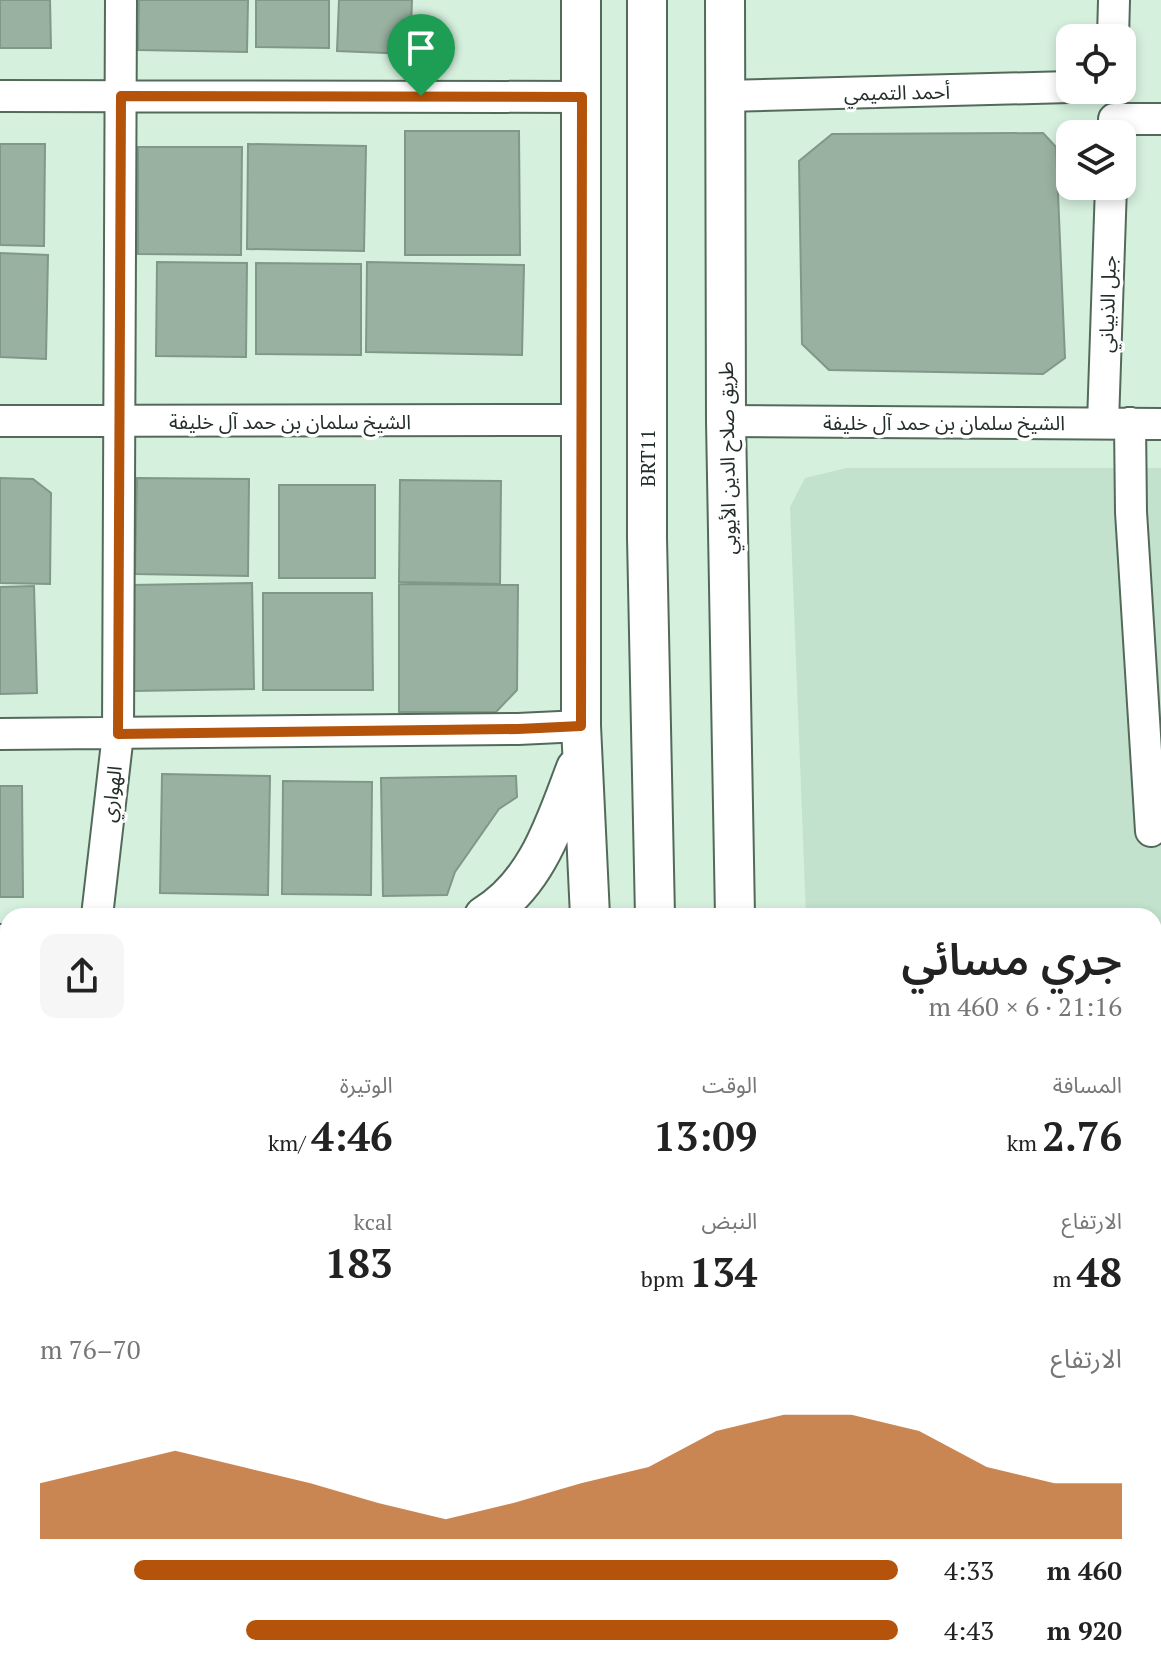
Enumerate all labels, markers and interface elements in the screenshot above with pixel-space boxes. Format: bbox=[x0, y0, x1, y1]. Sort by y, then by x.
pin bbox=[387, 14.0, 455, 96]
map controls bbox=[1056, 24, 1136, 200]
button: locate bbox=[1056, 24, 1136, 104]
icon: arrive bbox=[399, 26, 443, 70]
street label: أحمد التميمي bbox=[844, 78, 950, 109]
button: layers bbox=[1056, 120, 1136, 200]
street label: جبل الذبياني bbox=[1092, 255, 1125, 353]
street label: طريق صلاح الدين الأيوبي bbox=[712, 361, 745, 555]
street label: الشيخ سلمان بن حمد آل خليفة bbox=[169, 408, 411, 437]
street label: الشيخ سلمان بن حمد آل خليفة bbox=[823, 409, 1065, 438]
street label: BRT11 bbox=[634, 429, 661, 487]
street label: الهواري bbox=[94, 764, 130, 824]
text: جري مسائي bbox=[902, 929, 1122, 988]
button: share bbox=[40, 934, 124, 1018]
text: 21:16 · 6 × 460 m bbox=[928, 989, 1122, 1023]
text: الوتيرة bbox=[340, 1070, 393, 1099]
text: الوقت bbox=[702, 1070, 757, 1099]
text: المسافة bbox=[1053, 1070, 1122, 1099]
text: 4:46 bbox=[311, 1109, 393, 1162]
text: 13:09 bbox=[653, 1109, 757, 1162]
text: 2.76 bbox=[1042, 1109, 1122, 1162]
text: /km bbox=[268, 1128, 311, 1157]
text: km bbox=[1007, 1128, 1042, 1157]
text: النبض bbox=[702, 1206, 757, 1235]
text: الارتفاع bbox=[1062, 1206, 1122, 1235]
text: kcal bbox=[354, 1207, 393, 1236]
text: 183 bbox=[325, 1236, 393, 1289]
text: 134 bbox=[690, 1245, 757, 1298]
text: 48 bbox=[1077, 1245, 1122, 1298]
text: bpm bbox=[641, 1264, 690, 1293]
text: m bbox=[1052, 1264, 1077, 1293]
text: 70–76 m bbox=[40, 1332, 141, 1366]
text: الارتفاع bbox=[1051, 1341, 1122, 1375]
text: 4:33 bbox=[944, 1553, 994, 1587]
text: 460 m bbox=[1047, 1553, 1122, 1587]
text: 4:43 bbox=[944, 1613, 994, 1647]
text: 920 m bbox=[1047, 1613, 1122, 1647]

